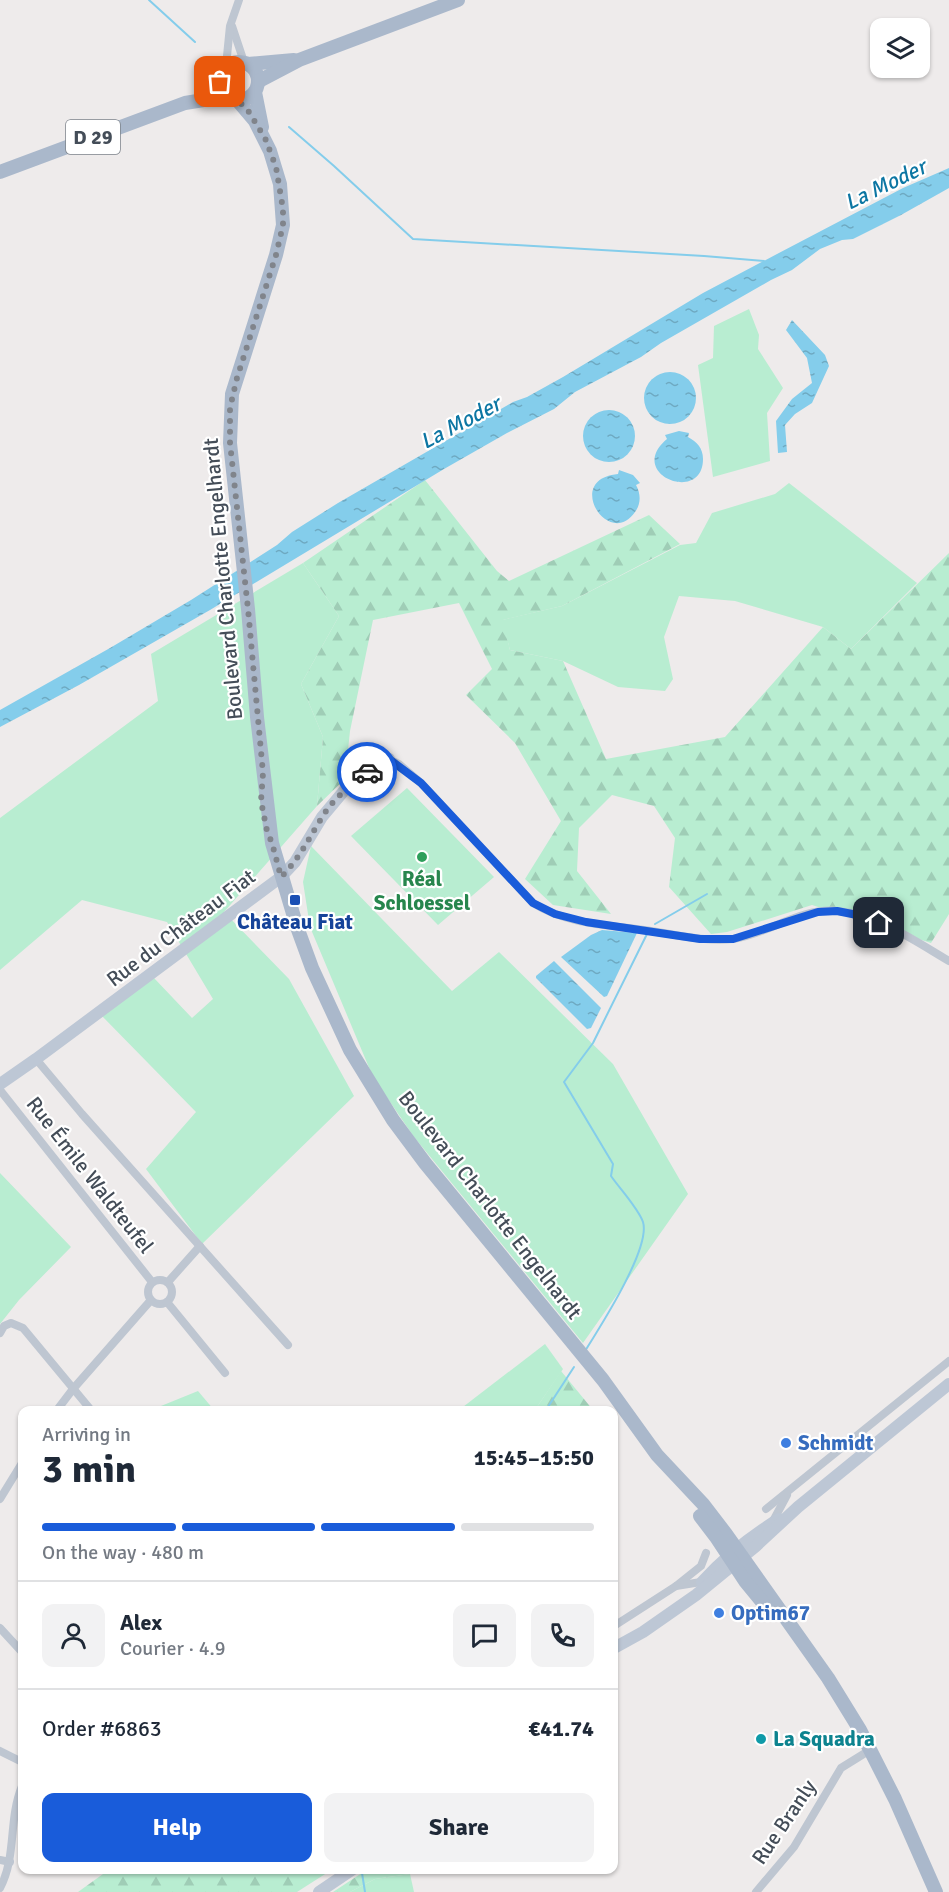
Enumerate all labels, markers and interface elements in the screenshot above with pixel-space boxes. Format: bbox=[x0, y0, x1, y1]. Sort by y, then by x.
map controls bbox=[870, 18, 930, 78]
button: layers bbox=[870, 18, 930, 78]
pin bbox=[194, 56, 245, 107]
icon: bag bbox=[203, 65, 236, 98]
road number: D 29 bbox=[66, 120, 120, 154]
water label: La Moder bbox=[840, 152, 933, 216]
water label: La Moder bbox=[415, 389, 508, 455]
street label: Boulevard Charlotte Engelhardt bbox=[198, 437, 248, 721]
courier bbox=[337, 742, 397, 802]
icon: car bbox=[351, 756, 384, 789]
marker: Réal Schloessel bbox=[415, 850, 429, 864]
street label: Rue du Château Fiat bbox=[102, 864, 260, 992]
place label: Réal Schloessel bbox=[374, 866, 471, 916]
marker: Château Fiat bbox=[288, 893, 302, 907]
pin bbox=[853, 897, 904, 948]
icon: home bbox=[862, 906, 895, 939]
place label: Château Fiat bbox=[237, 909, 353, 935]
street label: Boulevard Charlotte Engelhardt bbox=[393, 1086, 587, 1324]
street label: Rue Émile Waldteufel bbox=[21, 1091, 159, 1259]
text: Arriving in bbox=[42, 1422, 131, 1447]
place label: Schmidt bbox=[798, 1430, 874, 1456]
marker: Schmidt bbox=[779, 1436, 793, 1450]
text: 15:45–15:50 bbox=[474, 1444, 594, 1471]
text: 3 min bbox=[42, 1445, 136, 1493]
text: On the way · 480 m bbox=[42, 1540, 204, 1565]
place label: Optim67 bbox=[731, 1600, 810, 1626]
button: person bbox=[42, 1604, 105, 1667]
button: chat bbox=[453, 1604, 516, 1667]
button: phone bbox=[531, 1604, 594, 1667]
marker: Optim67 bbox=[712, 1606, 726, 1620]
text: Alex bbox=[120, 1609, 162, 1636]
text: Courier · 4.9 bbox=[120, 1636, 226, 1661]
text: Order #6863 bbox=[42, 1715, 162, 1742]
text: €41.74 bbox=[528, 1715, 594, 1742]
place label: La Squadra bbox=[773, 1726, 875, 1752]
marker: La Squadra bbox=[754, 1732, 768, 1746]
street label: Rue Branly bbox=[746, 1775, 822, 1869]
button: Help bbox=[42, 1793, 312, 1862]
button: Share bbox=[324, 1793, 594, 1862]

